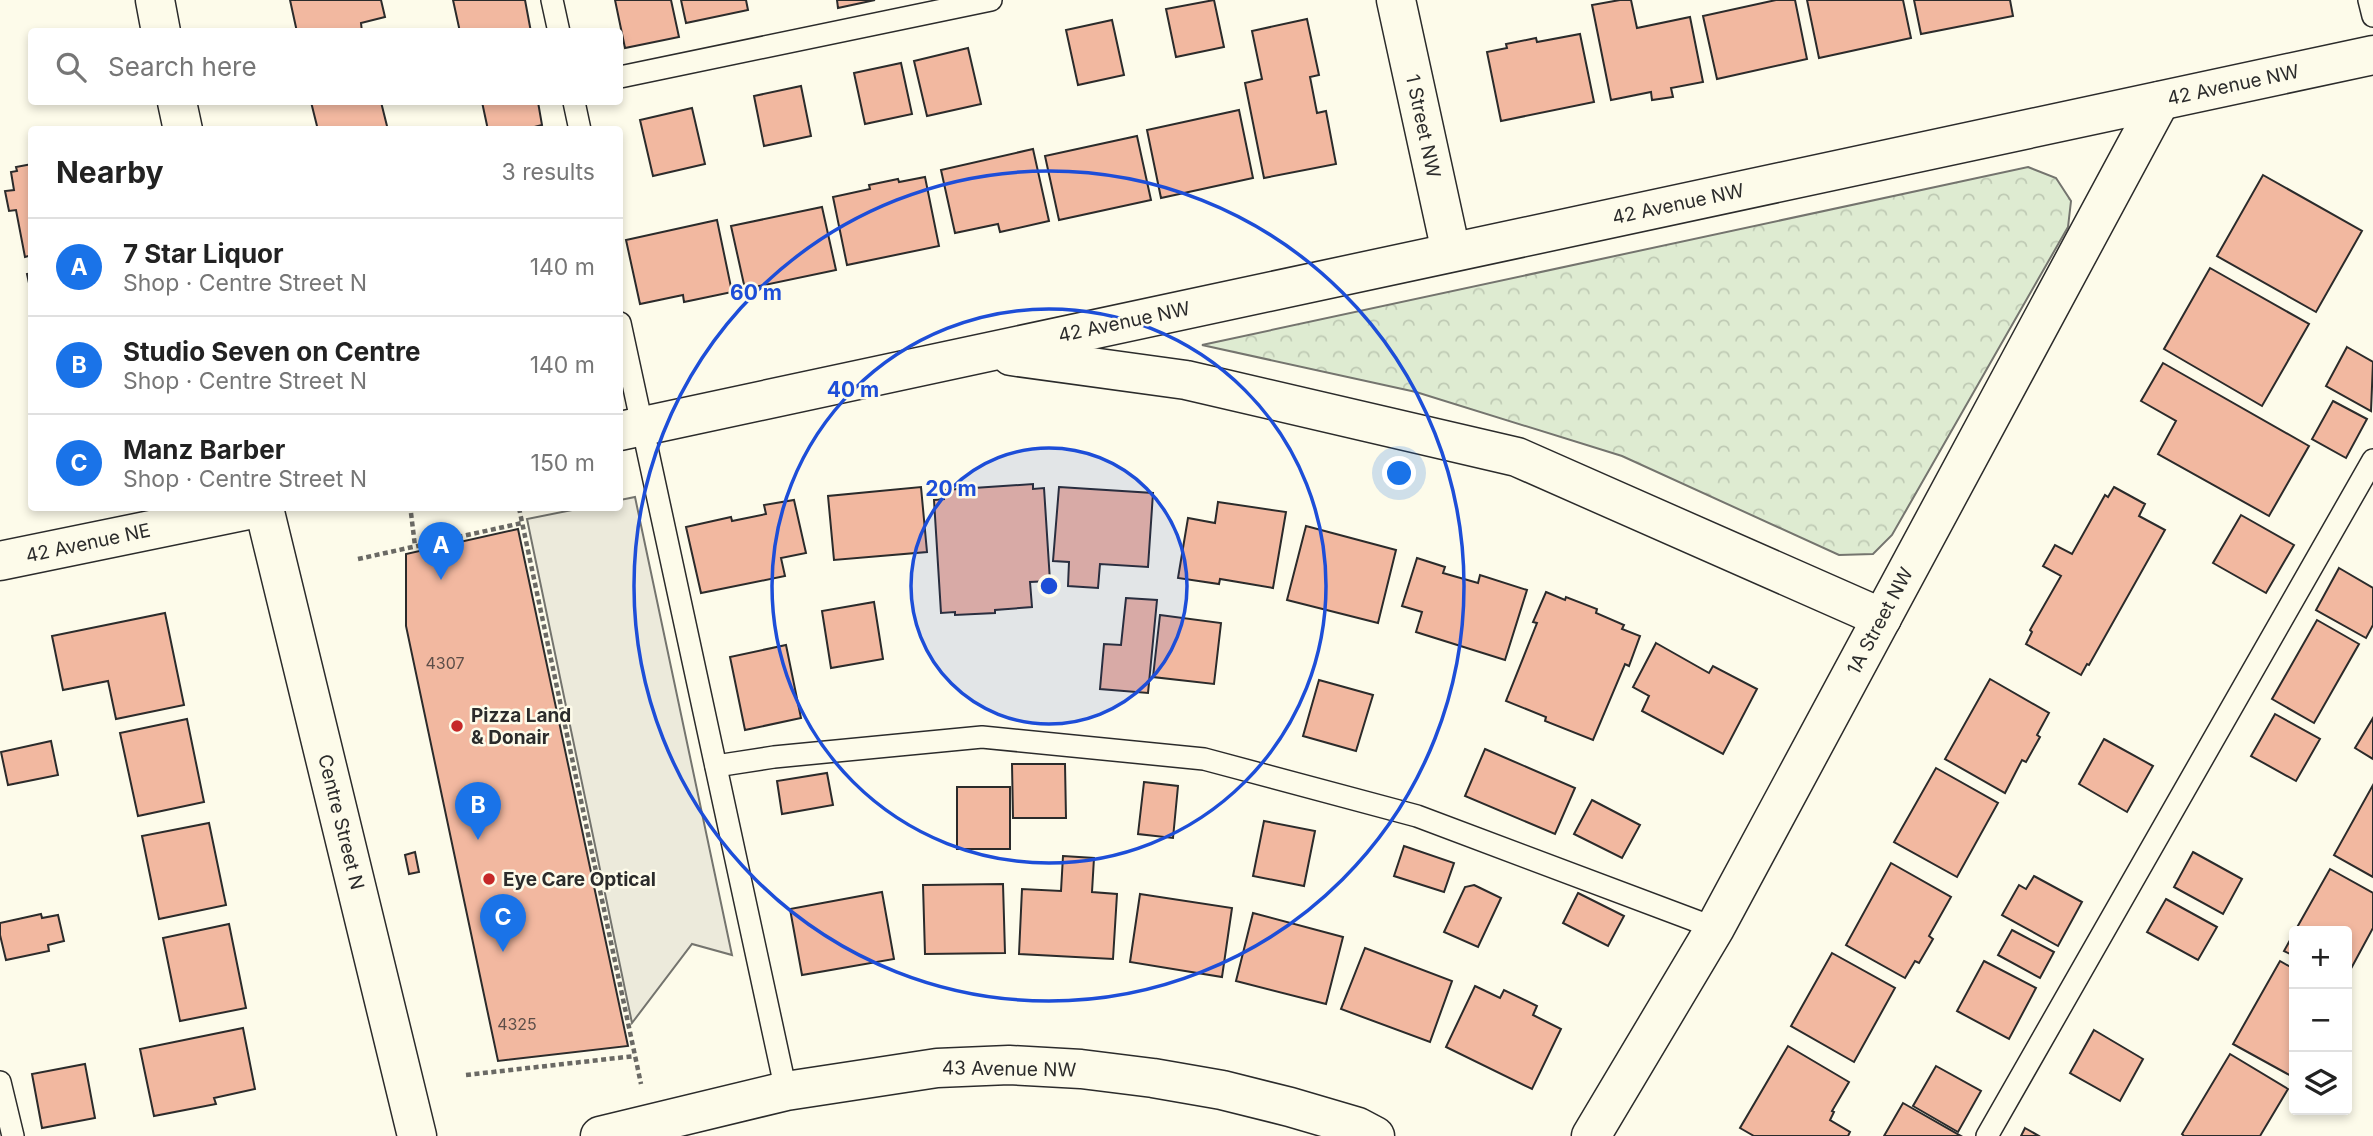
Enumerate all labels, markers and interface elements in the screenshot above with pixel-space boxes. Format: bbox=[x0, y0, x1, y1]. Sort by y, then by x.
search box bbox=[28, 28, 623, 105]
icon: search bbox=[52, 48, 90, 86]
text: Search here bbox=[108, 51, 257, 82]
street label: 42 Avenue NW bbox=[2165, 60, 2301, 110]
street label: 1 Street NW bbox=[1401, 72, 1445, 180]
text: Nearby bbox=[56, 154, 164, 190]
text: 3 results bbox=[502, 158, 595, 186]
street label: 42 Avenue NW bbox=[1610, 179, 1746, 229]
text: 7 Star Liquor bbox=[123, 238, 284, 269]
text: A bbox=[70, 253, 88, 281]
text: 140 m bbox=[530, 253, 595, 281]
text: Shop · Centre Street N bbox=[123, 269, 367, 297]
text: 60 m bbox=[730, 280, 782, 305]
street label: 42 Avenue NW bbox=[1056, 297, 1192, 347]
text: Studio Seven on Centre bbox=[123, 336, 420, 367]
text: B bbox=[71, 351, 87, 379]
text: 140 m bbox=[530, 351, 595, 379]
text: Shop · Centre Street N bbox=[123, 367, 367, 395]
text: 40 m bbox=[827, 377, 879, 402]
text: Manz Barber bbox=[123, 434, 285, 465]
text: C bbox=[70, 449, 88, 477]
text: 150 m bbox=[531, 449, 595, 477]
your location bbox=[1382, 456, 1416, 490]
text: Shop · Centre Street N bbox=[123, 465, 367, 493]
text: 20 m bbox=[925, 476, 977, 501]
street label: 42 Avenue NE bbox=[23, 519, 153, 567]
pin: A bbox=[418, 522, 464, 580]
street label: 1A Street NW bbox=[1842, 563, 1918, 679]
centre of rings bbox=[1037, 574, 1061, 598]
house number: 4307 bbox=[425, 653, 465, 673]
place label: Pizza Land & Donair bbox=[471, 704, 571, 749]
marker: Pizza Land & Donair bbox=[449, 718, 465, 734]
street label: Centre Street N bbox=[313, 752, 369, 892]
pin: B bbox=[455, 782, 501, 840]
place label: Eye Care Optical bbox=[503, 868, 656, 891]
marker: Eye Care Optical bbox=[481, 871, 497, 887]
pin: C bbox=[480, 894, 526, 952]
map controls bbox=[2289, 926, 2352, 1115]
button: + bbox=[2289, 926, 2352, 989]
button: − bbox=[2289, 989, 2352, 1052]
house number: 4325 bbox=[497, 1014, 537, 1034]
button: layers bbox=[2289, 1052, 2352, 1115]
street label: 43 Avenue NW bbox=[942, 1056, 1077, 1082]

